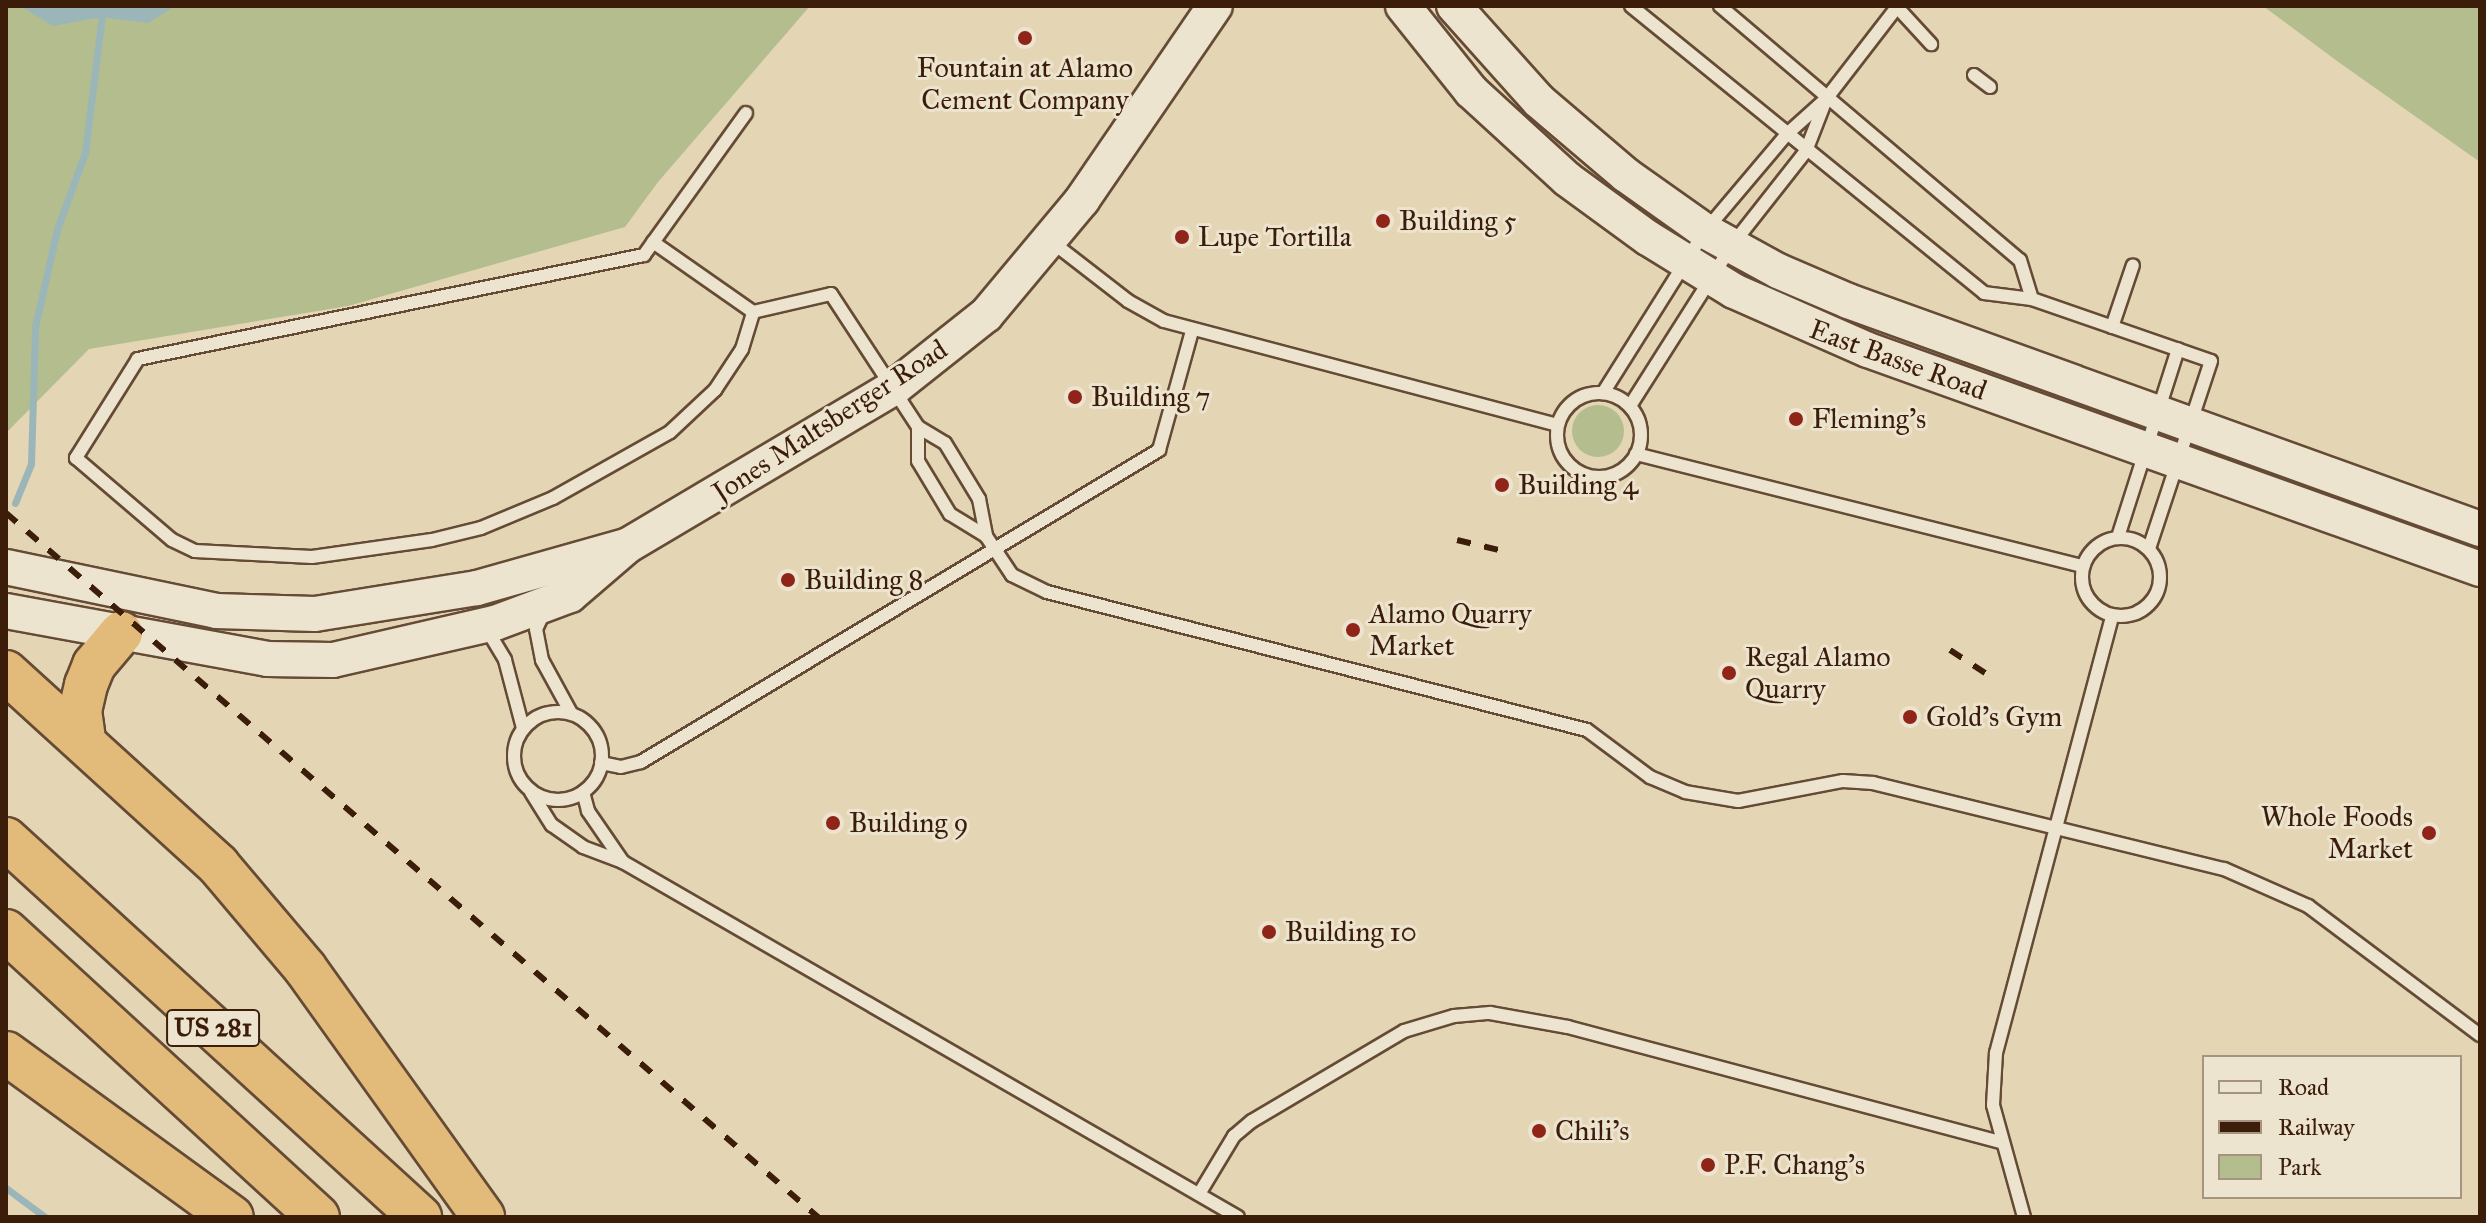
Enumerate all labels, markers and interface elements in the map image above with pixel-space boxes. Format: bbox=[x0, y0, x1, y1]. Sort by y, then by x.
marker: Fountain at Alamo Cement Company bbox=[1016, 29, 1034, 47]
place label: Fountain at Alamo Cement Company bbox=[917, 51, 1133, 117]
place label: Building 5 bbox=[1399, 204, 1517, 238]
marker: Building 5 bbox=[1374, 212, 1392, 230]
place label: Lupe Tortilla bbox=[1198, 220, 1351, 254]
marker: Lupe Tortilla bbox=[1173, 228, 1191, 246]
street label: East Basse Road bbox=[1805, 312, 1991, 408]
street label: Jones Maltsberger Road bbox=[706, 333, 954, 509]
place label: Building 7 bbox=[1091, 380, 1211, 414]
marker: Building 7 bbox=[1066, 388, 1084, 406]
place label: Fleming's bbox=[1812, 402, 1926, 436]
marker: Fleming's bbox=[1787, 410, 1805, 428]
place label: Building 4 bbox=[1518, 468, 1638, 502]
marker: Building 4 bbox=[1493, 476, 1511, 494]
place label: Building 8 bbox=[804, 563, 923, 597]
marker: Building 8 bbox=[779, 571, 797, 589]
place label: Alamo Quarry Market bbox=[1369, 597, 1532, 663]
marker: Alamo Quarry Market bbox=[1344, 621, 1362, 639]
place label: Regal Alamo Quarry bbox=[1745, 640, 1891, 706]
marker: Regal Alamo Quarry bbox=[1720, 664, 1738, 682]
place label: Gold's Gym bbox=[1926, 700, 2062, 734]
marker: Gold's Gym bbox=[1901, 708, 1919, 726]
place label: Whole Foods Market bbox=[2261, 800, 2413, 866]
place label: Building 9 bbox=[849, 806, 969, 840]
marker: Building 9 bbox=[824, 814, 842, 832]
marker: Whole Foods Market bbox=[2420, 824, 2438, 842]
place label: Building 10 bbox=[1285, 915, 1417, 949]
marker: Building 10 bbox=[1260, 923, 1278, 941]
road number: US 281 bbox=[165, 1006, 261, 1050]
legend bbox=[2202, 1055, 2462, 1199]
text: Road bbox=[2278, 1072, 2329, 1102]
text: Railway bbox=[2278, 1112, 2355, 1142]
place label: Chili's bbox=[1555, 1114, 1630, 1148]
marker: Chili's bbox=[1530, 1122, 1548, 1140]
place label: P.F. Chang's bbox=[1724, 1148, 1865, 1182]
text: Park bbox=[2278, 1152, 2321, 1182]
marker: P.F. Chang's bbox=[1699, 1156, 1717, 1174]

